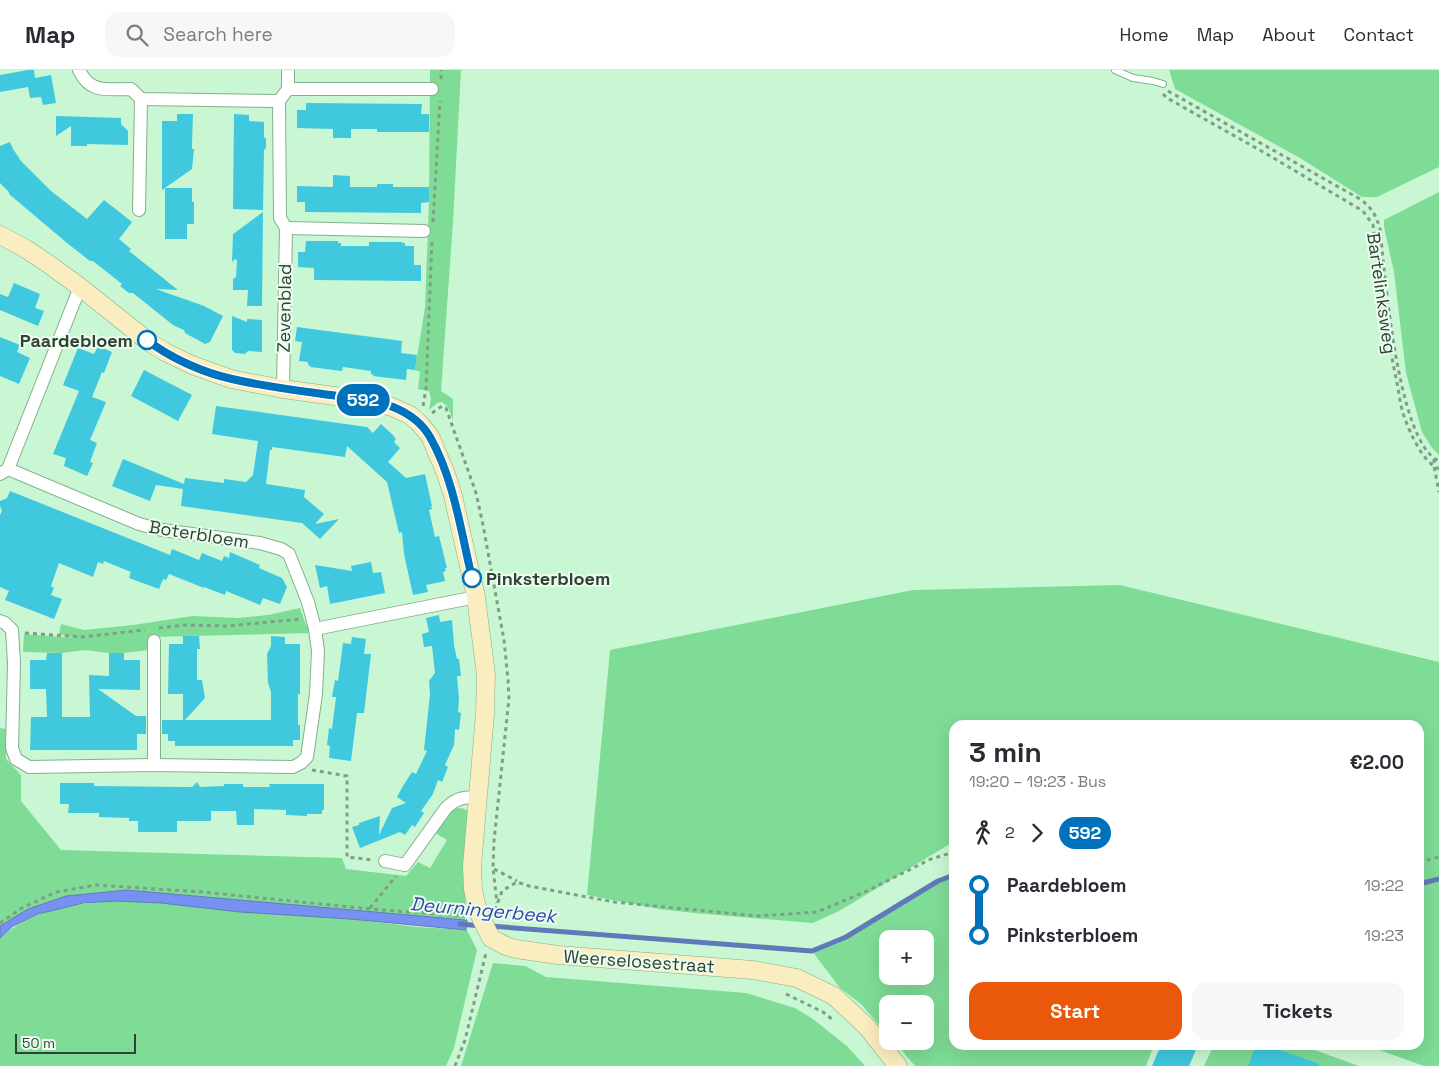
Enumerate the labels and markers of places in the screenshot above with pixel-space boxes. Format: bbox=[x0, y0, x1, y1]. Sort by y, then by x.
place label: Paardebloem bbox=[20, 329, 133, 352]
marker: Paardebloem bbox=[137, 330, 157, 350]
place label: Pinksterbloem bbox=[486, 567, 610, 590]
marker: Pinksterbloem bbox=[462, 568, 482, 588]

